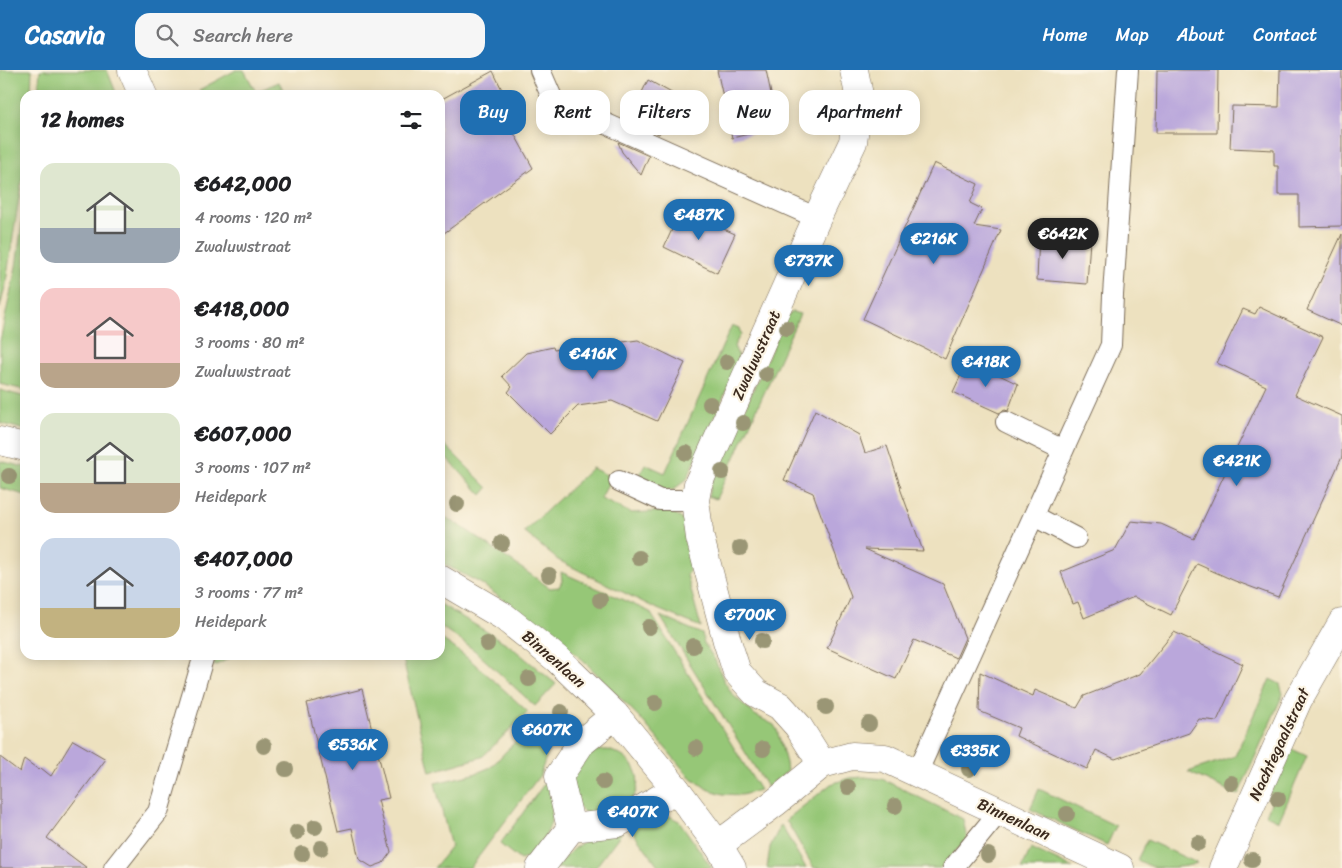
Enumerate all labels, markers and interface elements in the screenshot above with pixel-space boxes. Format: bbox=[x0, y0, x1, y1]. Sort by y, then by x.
search box bbox=[135, 13, 485, 58]
text: Casavia bbox=[25, 14, 105, 56]
text: Search here bbox=[193, 19, 293, 52]
text: Home bbox=[1043, 19, 1088, 51]
text: Map bbox=[1116, 19, 1149, 51]
text: About bbox=[1177, 19, 1225, 51]
text: Contact bbox=[1253, 19, 1317, 51]
icon: search bbox=[153, 21, 181, 49]
chip: Buy bbox=[460, 90, 526, 135]
chip: Rent bbox=[536, 90, 610, 135]
chip: Filters bbox=[620, 90, 709, 135]
chip: New bbox=[719, 90, 789, 135]
chip: Apartment bbox=[799, 90, 920, 135]
text: 12 homes bbox=[40, 101, 124, 139]
icon: filters bbox=[397, 106, 425, 134]
text: €642,000 bbox=[195, 165, 292, 203]
icon: home bbox=[80, 183, 140, 243]
pin: €487K bbox=[664, 198, 734, 241]
text: €487K bbox=[674, 200, 724, 229]
text: 4 rooms · 120 m² bbox=[195, 203, 312, 232]
pin: €642K bbox=[1028, 218, 1098, 260]
text: €642K bbox=[1039, 219, 1087, 248]
pin: €216K bbox=[899, 222, 969, 265]
text: €216K bbox=[911, 224, 957, 253]
text: Zwaluwstraat bbox=[195, 232, 291, 261]
pin: €737K bbox=[774, 244, 844, 287]
text: €737K bbox=[785, 246, 833, 275]
text: €418,000 bbox=[195, 290, 289, 328]
street label: Zwaluwstraat bbox=[723, 305, 789, 405]
icon: home bbox=[80, 308, 140, 368]
text: 3 rooms · 80 m² bbox=[195, 328, 305, 357]
pin: €416K bbox=[558, 338, 628, 380]
text: €416K bbox=[570, 339, 616, 368]
pin: €418K bbox=[951, 346, 1021, 388]
text: €418K bbox=[963, 347, 1009, 376]
text: Zwaluwstraat bbox=[195, 357, 291, 386]
text: €607,000 bbox=[195, 415, 292, 453]
icon: home bbox=[80, 433, 140, 493]
pin: €421K bbox=[1202, 444, 1272, 487]
text: €421K bbox=[1214, 446, 1260, 475]
text: 3 rooms · 107 m² bbox=[195, 453, 311, 482]
text: Heidepark bbox=[195, 482, 267, 511]
text: €407,000 bbox=[195, 540, 293, 578]
icon: home bbox=[80, 558, 140, 618]
text: 3 rooms · 77 m² bbox=[195, 578, 303, 607]
pin: €700K bbox=[715, 598, 785, 641]
text: €700K bbox=[725, 600, 775, 629]
text: Heidepark bbox=[195, 607, 267, 636]
street label: Binnenlaan bbox=[515, 622, 593, 696]
street label: Nachtegaalstraat bbox=[1240, 682, 1318, 805]
pin: €607K bbox=[512, 714, 582, 756]
text: €607K bbox=[523, 715, 571, 744]
pin: €536K bbox=[318, 728, 388, 771]
text: €536K bbox=[329, 730, 377, 759]
pin: €335K bbox=[940, 734, 1010, 777]
text: €335K bbox=[951, 736, 999, 765]
street label: Binnenlaan bbox=[973, 789, 1056, 849]
pin: €407K bbox=[598, 796, 668, 838]
text: €407K bbox=[608, 797, 658, 826]

